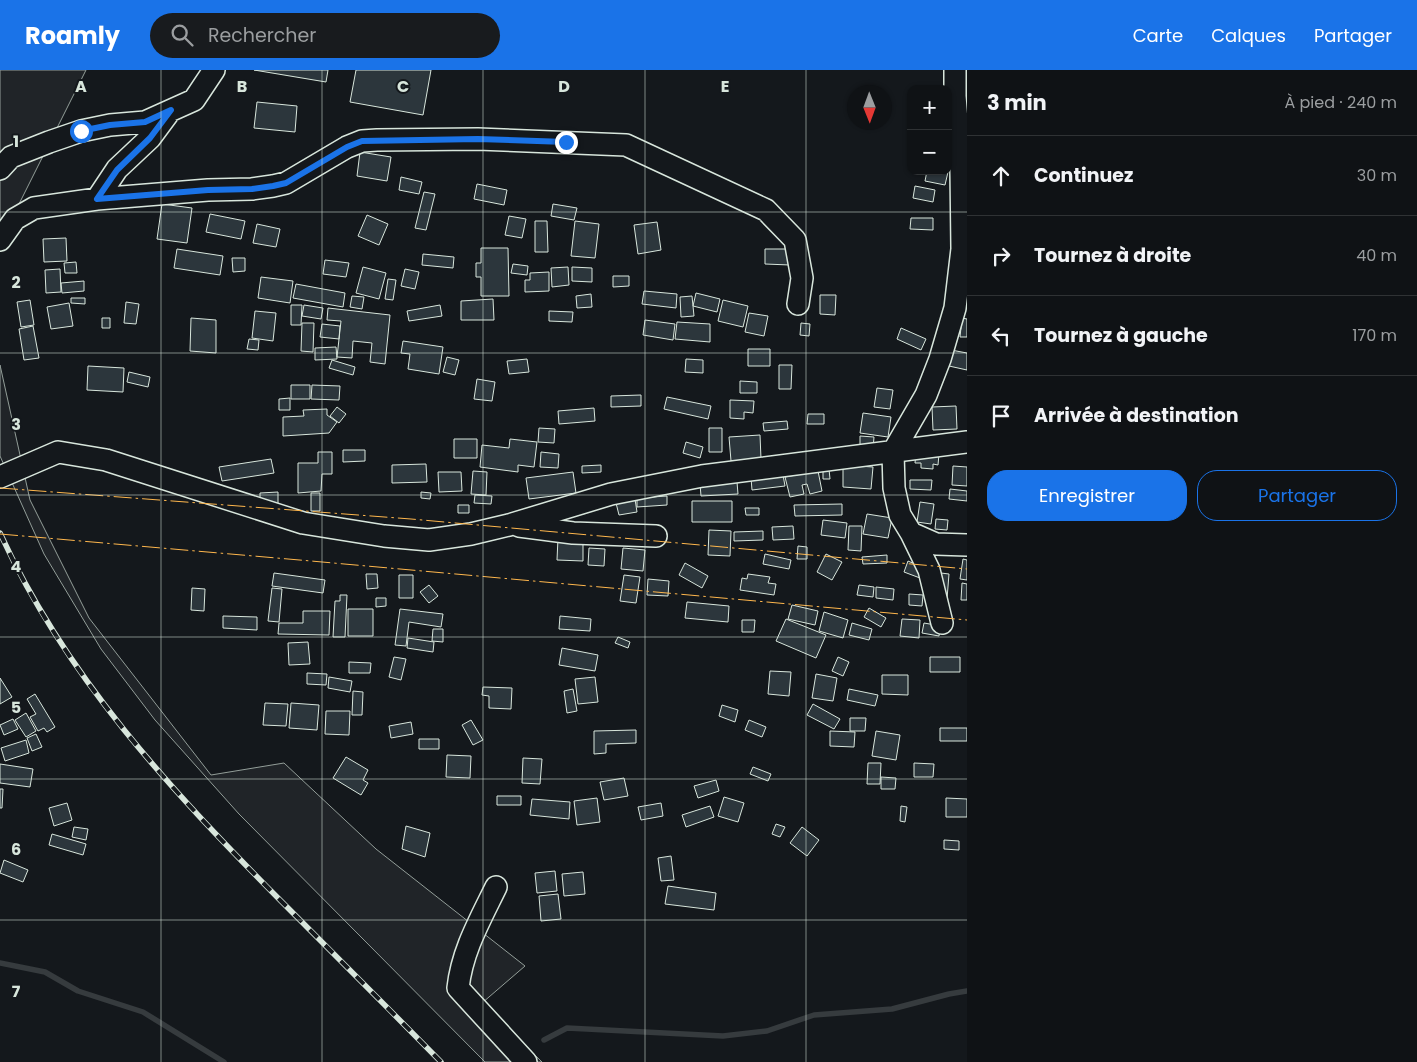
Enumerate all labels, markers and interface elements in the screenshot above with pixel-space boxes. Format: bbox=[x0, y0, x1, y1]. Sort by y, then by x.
search box bbox=[150, 13, 500, 58]
text: Roamly bbox=[25, 19, 120, 52]
icon: search bbox=[168, 21, 196, 49]
text: Rechercher bbox=[208, 22, 316, 49]
text: Carte bbox=[1133, 23, 1183, 48]
text: Calques bbox=[1211, 23, 1286, 48]
text: Partager bbox=[1314, 23, 1392, 48]
text: A bbox=[75, 75, 87, 98]
text: B bbox=[237, 75, 247, 98]
text: C bbox=[397, 75, 409, 98]
text: D bbox=[558, 75, 570, 98]
text: E bbox=[721, 75, 729, 98]
north arrow bbox=[847, 85, 892, 130]
map controls bbox=[907, 85, 952, 175]
button: + bbox=[907, 85, 952, 130]
text: 3 min bbox=[987, 88, 1047, 117]
text: À pied · 240 m bbox=[1284, 91, 1397, 114]
route start bbox=[70, 120, 93, 143]
text: 1 bbox=[13, 130, 19, 153]
button: − bbox=[907, 130, 952, 175]
route end bbox=[555, 131, 578, 154]
icon: ahead bbox=[987, 162, 1015, 190]
text: Continuez bbox=[1034, 162, 1133, 189]
text: 30 m bbox=[1357, 164, 1397, 187]
icon: right bbox=[987, 242, 1015, 270]
text: Tournez à droite bbox=[1034, 242, 1191, 269]
text: 40 m bbox=[1356, 244, 1397, 267]
text: 2 bbox=[11, 271, 21, 294]
icon: left bbox=[987, 322, 1015, 350]
text: Tournez à gauche bbox=[1034, 322, 1208, 349]
text: 170 m bbox=[1352, 324, 1397, 347]
icon: arrive bbox=[987, 402, 1015, 430]
text: Arrivée à destination bbox=[1034, 402, 1239, 429]
text: 3 bbox=[11, 413, 21, 436]
button: Enregistrer bbox=[987, 470, 1187, 521]
button: Partager bbox=[1197, 470, 1397, 521]
text: 4 bbox=[11, 555, 22, 578]
text: 5 bbox=[11, 696, 21, 719]
text: 6 bbox=[11, 838, 21, 861]
text: 7 bbox=[12, 980, 21, 1003]

